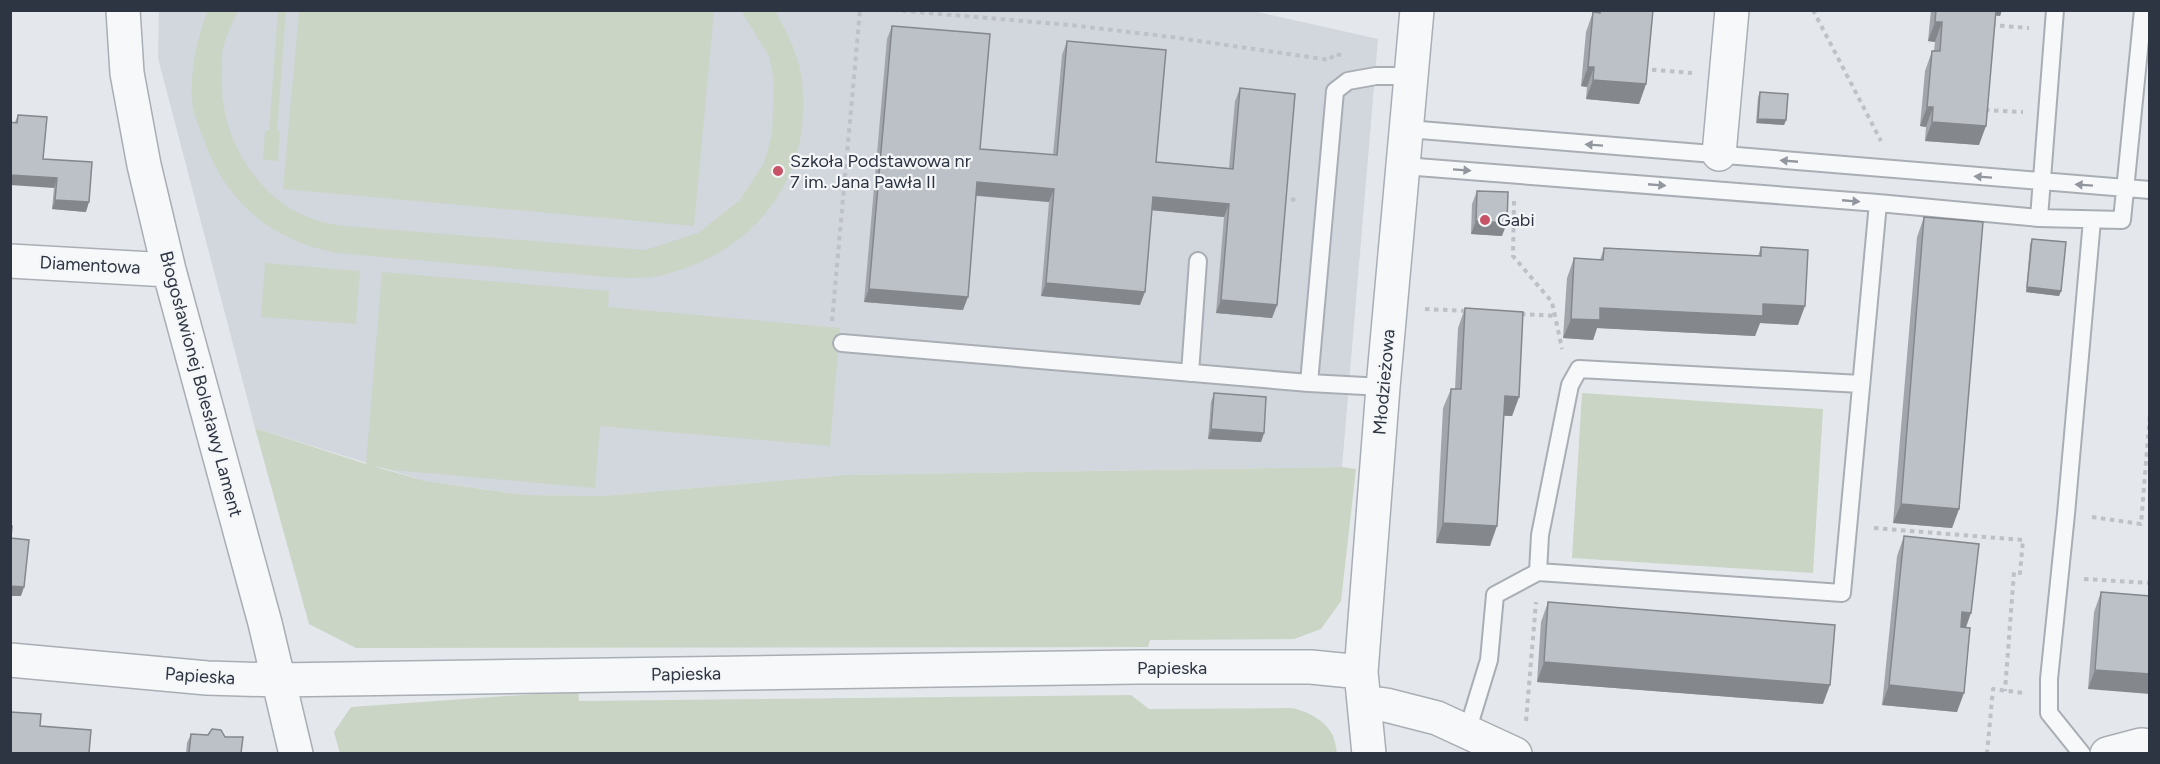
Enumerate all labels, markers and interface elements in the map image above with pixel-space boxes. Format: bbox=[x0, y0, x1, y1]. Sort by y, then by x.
one-way arrow bbox=[1585, 140, 1604, 149]
place label: Szkoła Podstawowa nr 7 im. Jana Pawła II bbox=[790, 150, 971, 193]
one-way arrow bbox=[1779, 156, 1798, 166]
marker: Szkoła Podstawowa nr 7 im. Jana Pawła II bbox=[771, 164, 785, 178]
one-way arrow bbox=[1453, 165, 1472, 175]
one-way arrow bbox=[1974, 172, 1993, 182]
one-way arrow bbox=[1647, 180, 1666, 190]
one-way arrow bbox=[2074, 180, 2093, 189]
one-way arrow bbox=[1842, 196, 1861, 205]
place label: Gabi bbox=[1497, 209, 1535, 231]
marker: Gabi bbox=[1478, 213, 1492, 227]
street label: Błogosławionej Bolesławy Lament bbox=[155, 249, 247, 519]
street label: Diamentowa bbox=[39, 251, 141, 279]
street label: Młodzieżowa bbox=[1368, 328, 1400, 436]
street label: Papieska bbox=[1137, 657, 1207, 679]
street label: Papieska bbox=[651, 662, 721, 686]
street label: Papieska bbox=[164, 663, 236, 689]

